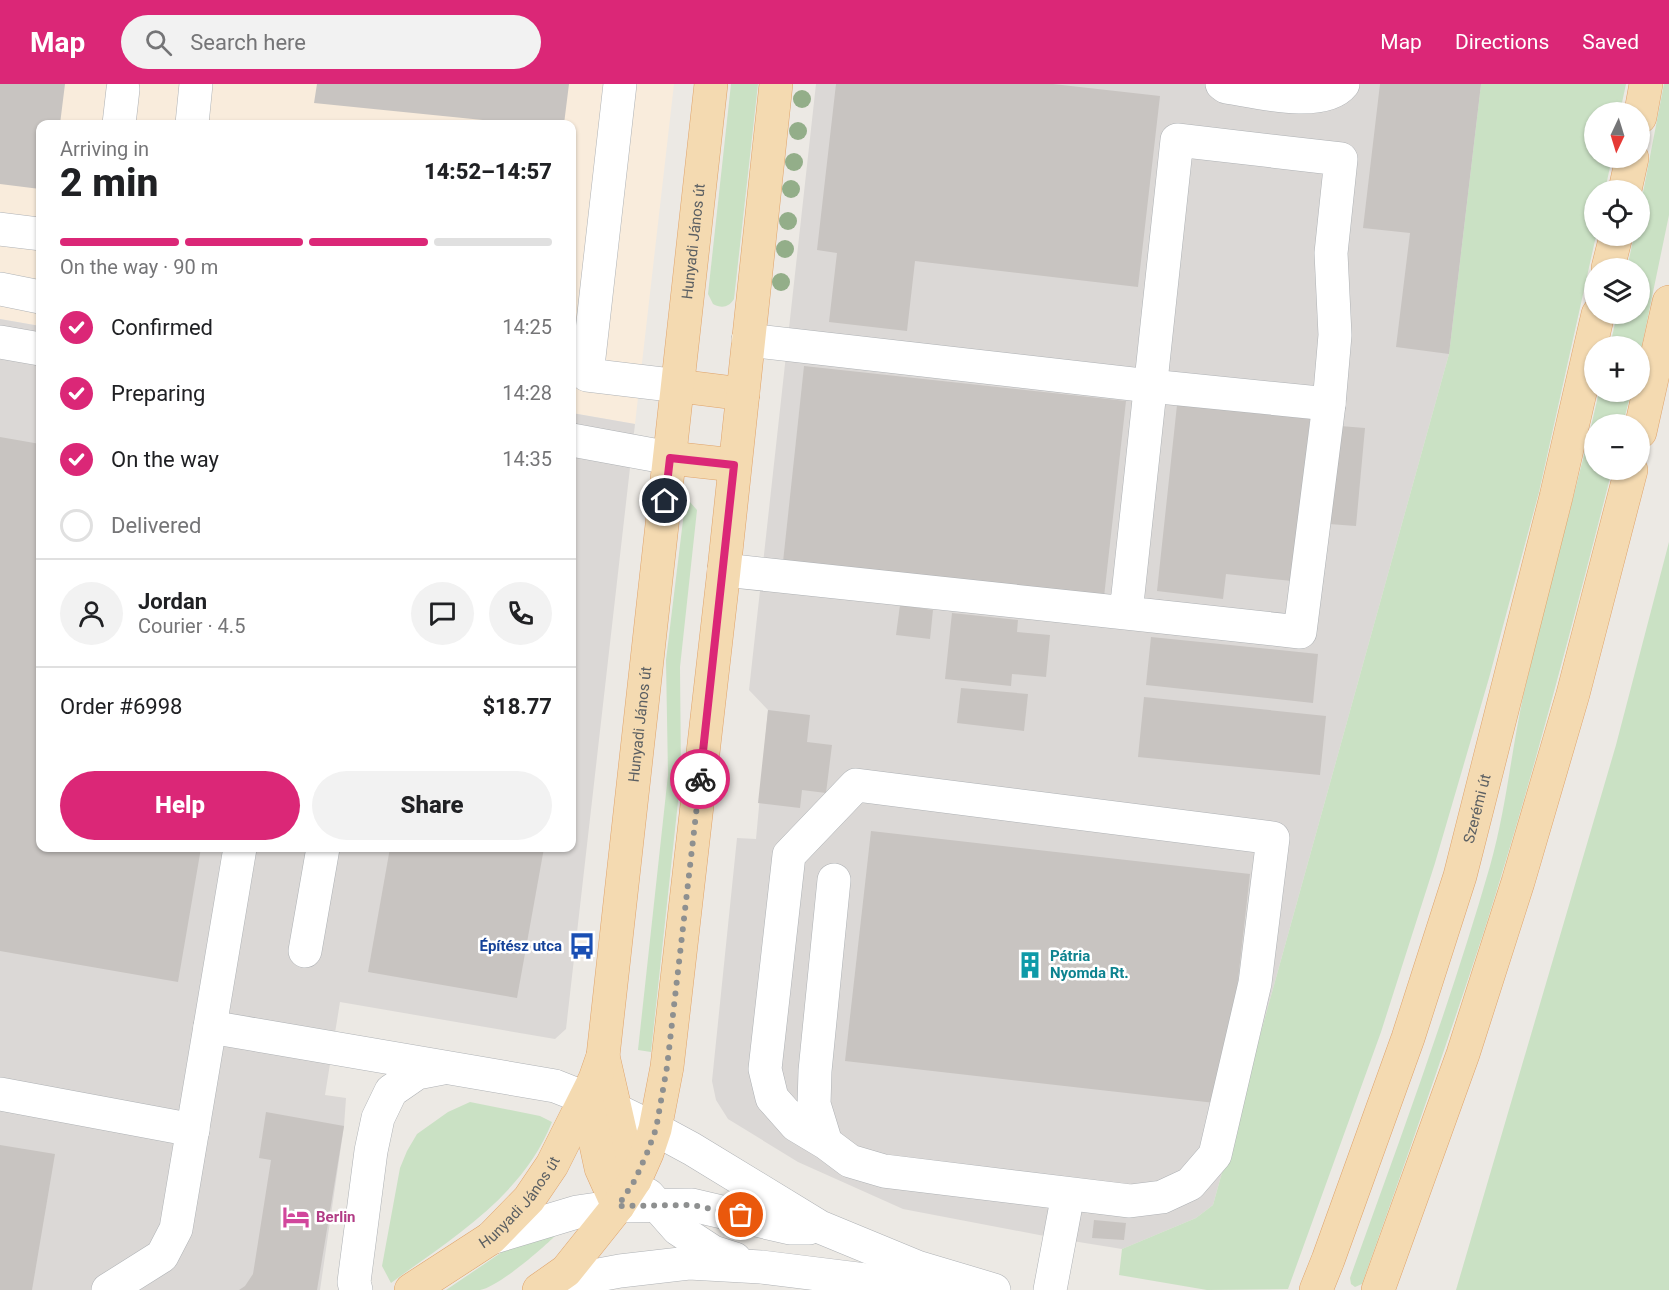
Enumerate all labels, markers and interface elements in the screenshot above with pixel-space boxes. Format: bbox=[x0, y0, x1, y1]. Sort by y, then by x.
search box bbox=[121, 15, 541, 69]
text: Map bbox=[30, 26, 85, 59]
icon: search bbox=[142, 26, 175, 59]
text: Search here bbox=[190, 30, 306, 55]
text: Map bbox=[1380, 30, 1422, 54]
text: Directions bbox=[1455, 30, 1549, 54]
text: Saved bbox=[1582, 30, 1639, 54]
north arrow bbox=[1584, 102, 1650, 168]
map controls bbox=[1584, 102, 1650, 480]
text: Arriving in bbox=[60, 137, 149, 161]
text: 14:52–14:57 bbox=[424, 159, 552, 184]
text: 2 min bbox=[60, 160, 158, 206]
button: locate bbox=[1584, 180, 1650, 246]
street label: Hunyadi János út bbox=[678, 183, 709, 300]
text: On the way · 90 m bbox=[60, 255, 218, 279]
button: layers bbox=[1584, 258, 1650, 324]
icon: check bbox=[60, 311, 93, 344]
text: Confirmed bbox=[111, 315, 213, 340]
text: 14:25 bbox=[502, 315, 552, 339]
button: + bbox=[1584, 336, 1650, 402]
icon: check bbox=[60, 377, 93, 410]
text: Preparing bbox=[111, 381, 205, 406]
text: 14:28 bbox=[502, 381, 552, 405]
button: − bbox=[1584, 414, 1650, 480]
icon: check bbox=[60, 443, 93, 476]
text: On the way bbox=[111, 447, 219, 472]
text: 14:35 bbox=[502, 447, 552, 471]
pin bbox=[639, 475, 690, 526]
icon: home bbox=[648, 484, 681, 517]
text: Delivered bbox=[111, 513, 201, 538]
button: person bbox=[60, 582, 123, 645]
button: chat bbox=[411, 582, 474, 645]
button: phone bbox=[489, 582, 552, 645]
text: Jordan bbox=[138, 589, 207, 614]
text: Courier · 4.5 bbox=[138, 614, 245, 638]
street label: Hunyadi János út bbox=[624, 666, 655, 783]
text: Order #6998 bbox=[60, 694, 182, 719]
text: $18.77 bbox=[483, 694, 552, 719]
courier bbox=[670, 749, 730, 809]
icon: bike bbox=[684, 763, 717, 796]
button: Help bbox=[60, 771, 300, 840]
button: Share bbox=[312, 771, 552, 840]
street label: Szerémi út bbox=[1460, 772, 1495, 845]
bus stop icon: Építész utca bbox=[567, 931, 597, 961]
place label: Építész utca bbox=[479, 937, 562, 955]
place label: Pátria Nyomda Rt. bbox=[1050, 947, 1129, 982]
building icon: Pátria Nyomda Rt. bbox=[1015, 950, 1045, 980]
street label: Hunyadi János út bbox=[476, 1154, 564, 1252]
pin bbox=[715, 1189, 766, 1240]
icon: bag bbox=[724, 1198, 757, 1231]
hotel icon: Berlin bbox=[281, 1202, 311, 1232]
place label: Berlin bbox=[316, 1208, 356, 1226]

